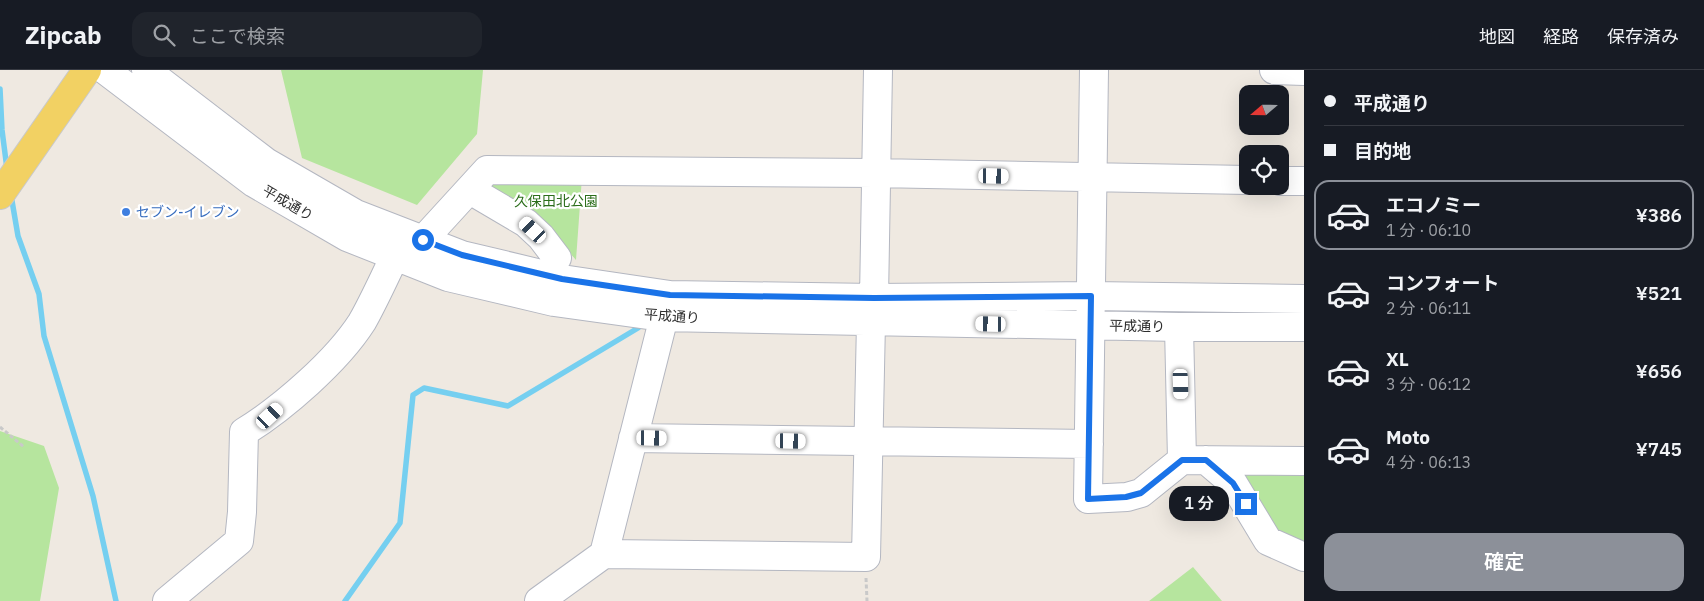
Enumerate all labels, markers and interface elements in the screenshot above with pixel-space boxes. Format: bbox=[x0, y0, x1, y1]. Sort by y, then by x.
search box bbox=[132, 12, 482, 57]
text: Zipcab bbox=[25, 19, 102, 51]
icon: search bbox=[150, 21, 178, 49]
text: ここで検索 bbox=[190, 24, 285, 48]
text: 地図 bbox=[1479, 25, 1515, 48]
text: 経路 bbox=[1543, 25, 1579, 48]
text: 保存済み bbox=[1607, 25, 1679, 48]
north arrow bbox=[1239, 85, 1289, 135]
map controls bbox=[1239, 85, 1289, 195]
text: 平成通り bbox=[1354, 91, 1430, 115]
text: 目的地 bbox=[1354, 139, 1411, 163]
button: locate bbox=[1239, 145, 1289, 195]
car bbox=[978, 168, 1009, 184]
street label: 平成通り bbox=[259, 181, 317, 225]
park label: 久保田北公園 bbox=[514, 192, 598, 210]
icon: car bbox=[1326, 193, 1371, 238]
text: エコノミー bbox=[1386, 193, 1481, 217]
place label: セブン-イレブン bbox=[136, 203, 240, 221]
text: ¥386 bbox=[1636, 203, 1682, 227]
marker: セブン-イレブン bbox=[120, 206, 132, 218]
car bbox=[516, 214, 549, 246]
text: 1 分 · 06:10 bbox=[1386, 220, 1471, 240]
route start bbox=[412, 229, 434, 251]
icon: car bbox=[1326, 271, 1371, 316]
text: コンフォート bbox=[1386, 271, 1499, 295]
text: ¥521 bbox=[1636, 281, 1682, 305]
text: 2 分 · 06:11 bbox=[1386, 298, 1471, 318]
street label: 平成通り bbox=[643, 305, 701, 327]
car bbox=[975, 316, 1006, 332]
street label: 平成通り bbox=[1109, 317, 1165, 335]
text: XL bbox=[1386, 347, 1409, 371]
icon: car bbox=[1326, 349, 1371, 394]
text: ¥656 bbox=[1636, 359, 1682, 383]
car bbox=[1172, 369, 1189, 399]
text: 3 分 · 06:12 bbox=[1386, 374, 1471, 394]
car bbox=[253, 400, 286, 432]
text: Moto bbox=[1386, 425, 1430, 449]
icon: car bbox=[1326, 427, 1371, 472]
car bbox=[636, 430, 667, 446]
car bbox=[775, 433, 806, 449]
text: ¥745 bbox=[1636, 437, 1682, 461]
text: 4 分 · 06:13 bbox=[1386, 452, 1471, 472]
callout: 1 分 bbox=[1168, 486, 1228, 522]
text: 1 分 bbox=[1184, 493, 1214, 513]
route end bbox=[1235, 493, 1257, 515]
button: 確定 bbox=[1324, 533, 1684, 591]

